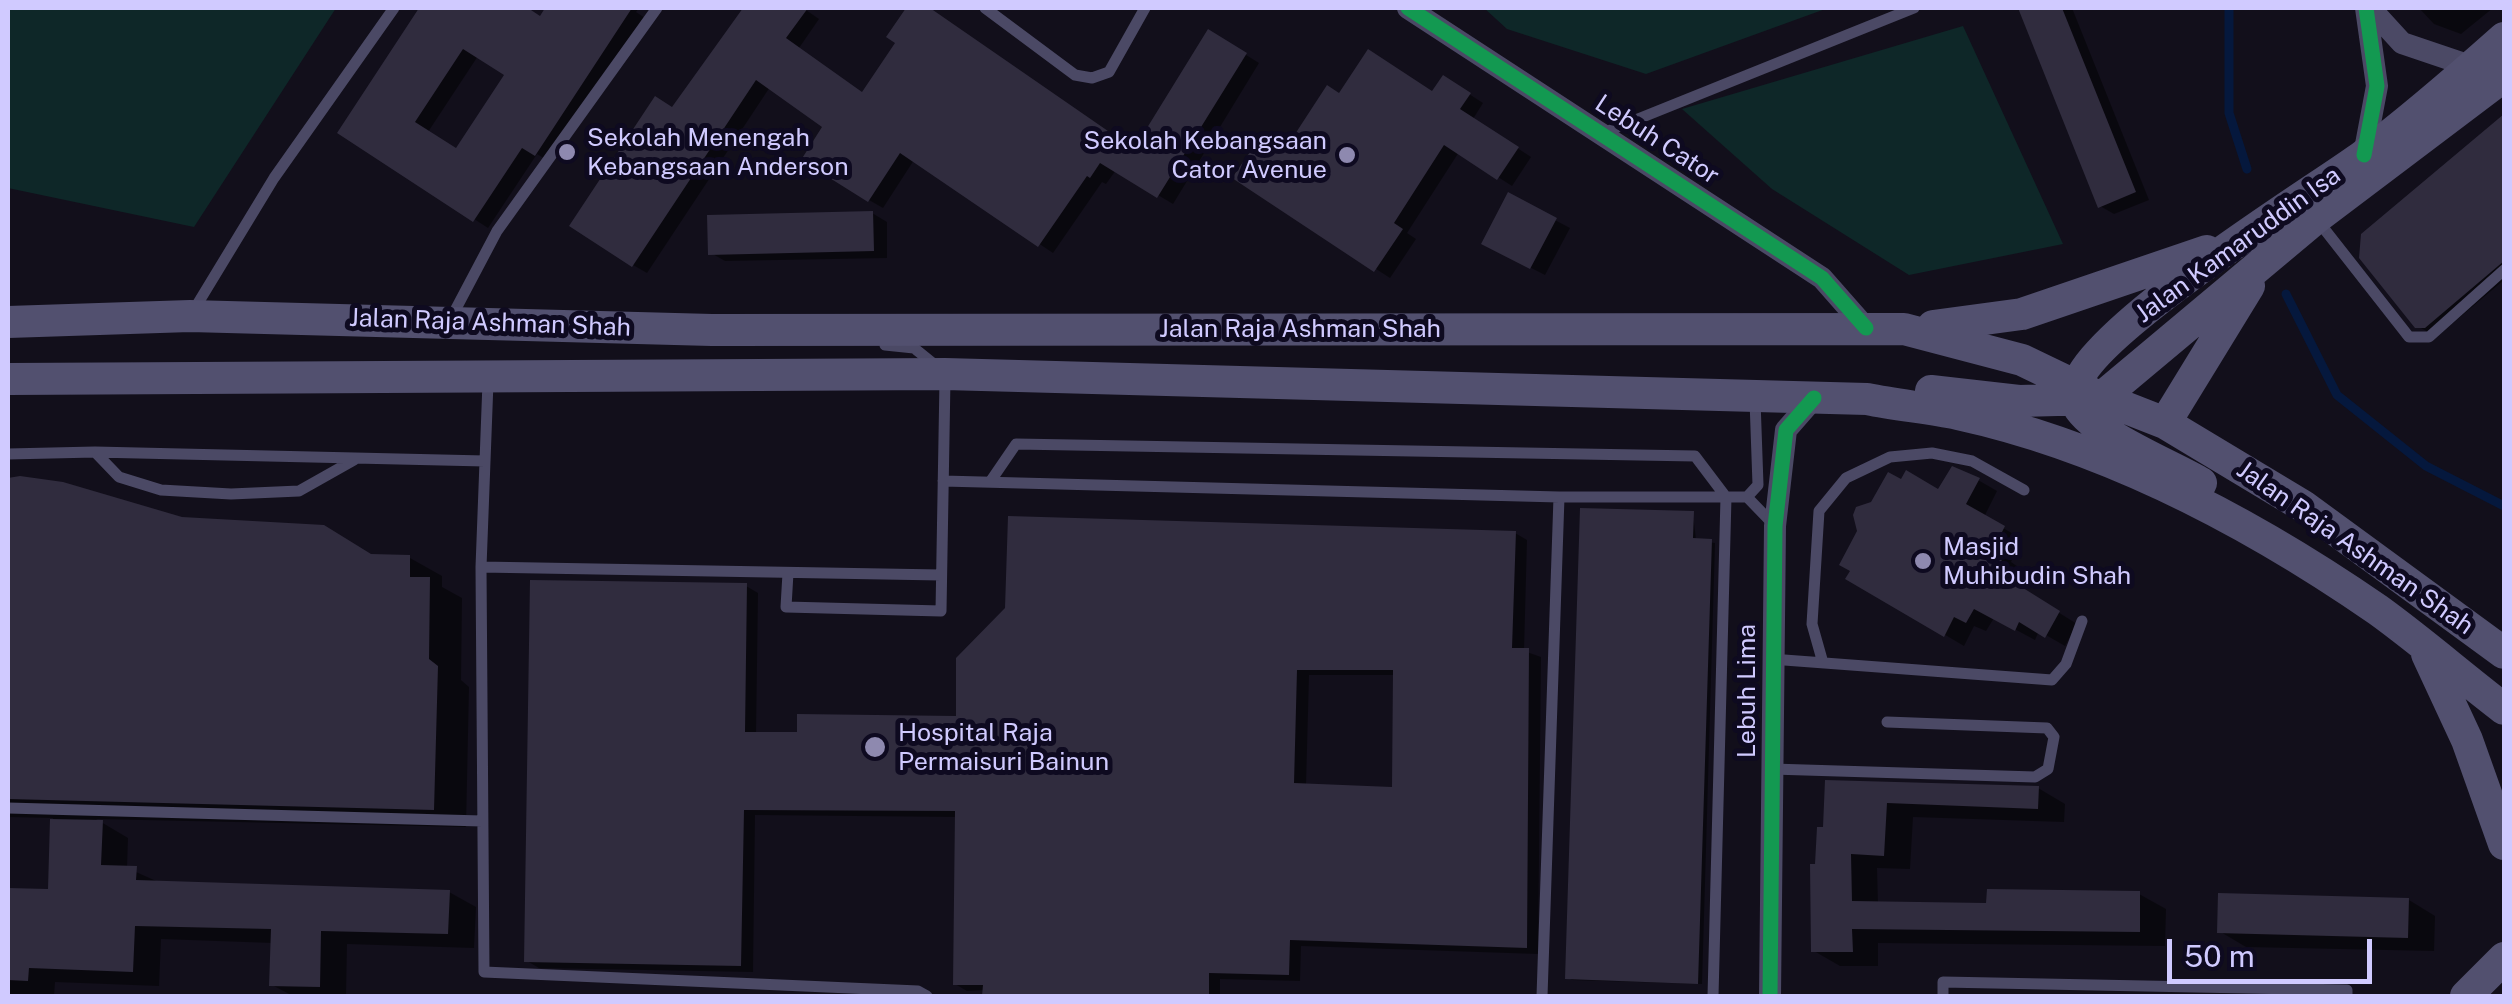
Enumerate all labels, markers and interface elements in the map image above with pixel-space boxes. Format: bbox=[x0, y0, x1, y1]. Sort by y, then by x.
street label: Lebuh Cator bbox=[1589, 89, 1725, 191]
place label: Sekolah Menengah Kebangsaan Anderson bbox=[587, 123, 849, 182]
place label: Sekolah Kebangsaan Cator Avenue bbox=[1083, 126, 1327, 185]
marker: Sekolah Menengah Kebangsaan Anderson bbox=[556, 141, 578, 163]
marker: Sekolah Kebangsaan Cator Avenue bbox=[1336, 144, 1358, 166]
street label: Jalan Kamaruddin Isa bbox=[2130, 161, 2346, 329]
street label: Jalan Raja Ashman Shah bbox=[349, 303, 631, 343]
street label: Jalan Raja Ashman Shah bbox=[1159, 314, 1441, 344]
street label: Jalan Raja Ashman Shah bbox=[2231, 455, 2479, 641]
place label: Masjid Muhibudin Shah bbox=[1943, 532, 2131, 591]
marker: Masjid Muhibudin Shah bbox=[1912, 550, 1934, 572]
street label: Lebuh Lima bbox=[1732, 624, 1762, 758]
place label: Hospital Raja Permaisuri Bainun bbox=[898, 718, 1109, 777]
marker: Hospital Raja Permaisuri Bainun bbox=[862, 734, 888, 760]
scale bar bbox=[2172, 919, 2377, 981]
text: 50 m bbox=[2184, 938, 2255, 974]

